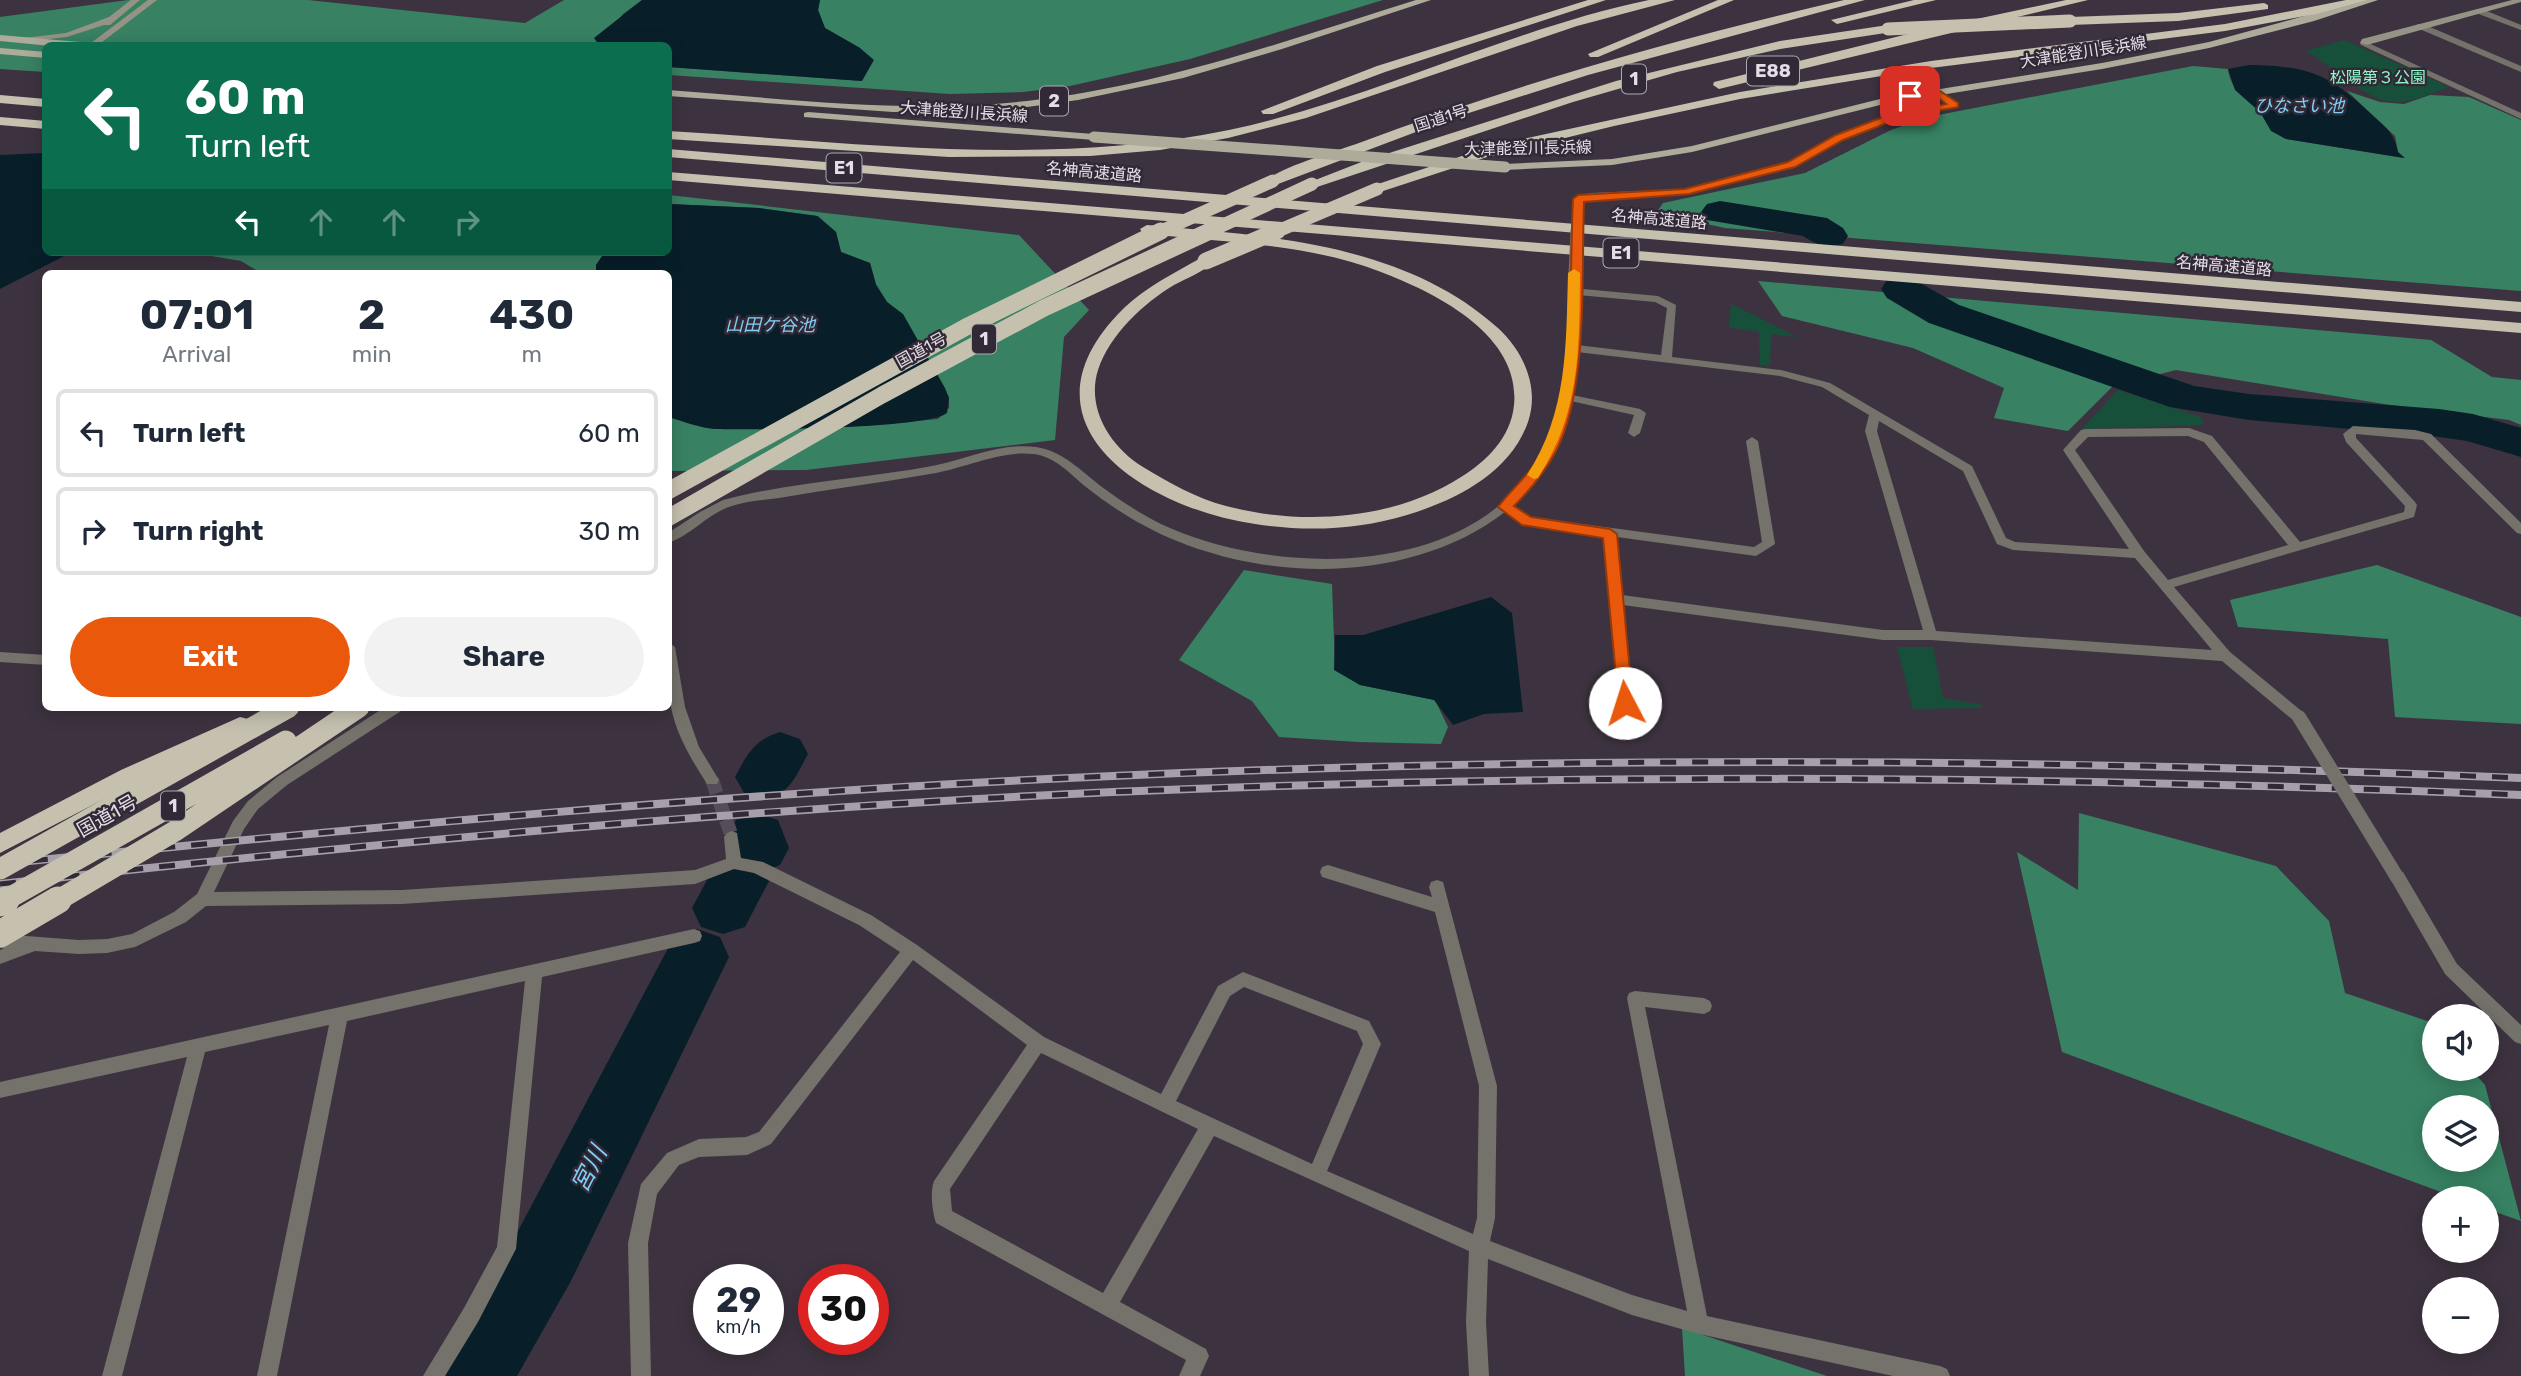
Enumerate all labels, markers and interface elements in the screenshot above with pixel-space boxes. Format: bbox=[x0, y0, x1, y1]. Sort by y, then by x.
street label: 大津能登川長浜線 bbox=[2018, 33, 2148, 71]
road number: E88 bbox=[1747, 56, 1799, 86]
road number: 1 bbox=[1622, 64, 1646, 94]
pin bbox=[1880, 66, 1940, 126]
text: 60 m bbox=[185, 68, 306, 126]
park label: 松陽第３公園 bbox=[2330, 68, 2426, 87]
icon: left bbox=[70, 70, 161, 161]
icon: arrive bbox=[1891, 77, 1929, 115]
road number: 2 bbox=[1040, 86, 1068, 116]
water label: ひなさい池 bbox=[2254, 95, 2346, 117]
street label: 大津能登川長浜線 bbox=[899, 98, 1029, 126]
street label: 国道1号 bbox=[1412, 100, 1470, 136]
text: Turn left bbox=[185, 127, 310, 165]
street label: 大津能登川長浜線 bbox=[1464, 137, 1592, 159]
road number: E1 bbox=[826, 154, 862, 182]
street label: 名神高速道路 bbox=[1045, 158, 1143, 186]
icon: left bbox=[229, 203, 267, 241]
icon: ahead bbox=[302, 203, 340, 241]
icon: ahead bbox=[375, 203, 413, 241]
icon: right bbox=[448, 203, 486, 241]
street label: 名神高速道路 bbox=[1610, 205, 1708, 233]
road number: E1 bbox=[1604, 239, 1638, 268]
street label: 名神高速道路 bbox=[2175, 252, 2273, 280]
text: 07:01 bbox=[140, 290, 254, 340]
text: 2 bbox=[358, 290, 385, 340]
text: 430 bbox=[489, 290, 574, 340]
water label: 山田ケ谷池 bbox=[725, 314, 817, 336]
road number: 1 bbox=[972, 324, 996, 354]
street label: 国道1号 bbox=[892, 328, 950, 372]
text: Arrival bbox=[162, 340, 231, 368]
text: min bbox=[352, 340, 392, 368]
text: m bbox=[522, 340, 542, 368]
icon: left bbox=[74, 414, 112, 452]
text: Turn left bbox=[133, 418, 245, 449]
text: 60 m bbox=[578, 418, 640, 449]
icon: right bbox=[74, 512, 112, 550]
text: Turn right bbox=[133, 516, 263, 547]
text: 30 m bbox=[578, 516, 640, 547]
button: Exit bbox=[70, 617, 350, 697]
button: Share bbox=[364, 617, 644, 697]
position arrow bbox=[1588, 666, 1662, 740]
street label: 国道1号 bbox=[73, 790, 141, 842]
road number: 1 bbox=[161, 792, 185, 820]
map controls bbox=[2422, 1004, 2499, 1354]
button: sound bbox=[2422, 1004, 2499, 1081]
button: layers bbox=[2422, 1095, 2499, 1172]
water label: 宮川 bbox=[566, 1139, 614, 1197]
button: + bbox=[2422, 1186, 2499, 1263]
speed limit sign: 30 bbox=[798, 1264, 889, 1355]
button: − bbox=[2422, 1277, 2499, 1354]
text: 29 bbox=[716, 1279, 761, 1321]
text: km/h bbox=[716, 1316, 761, 1338]

